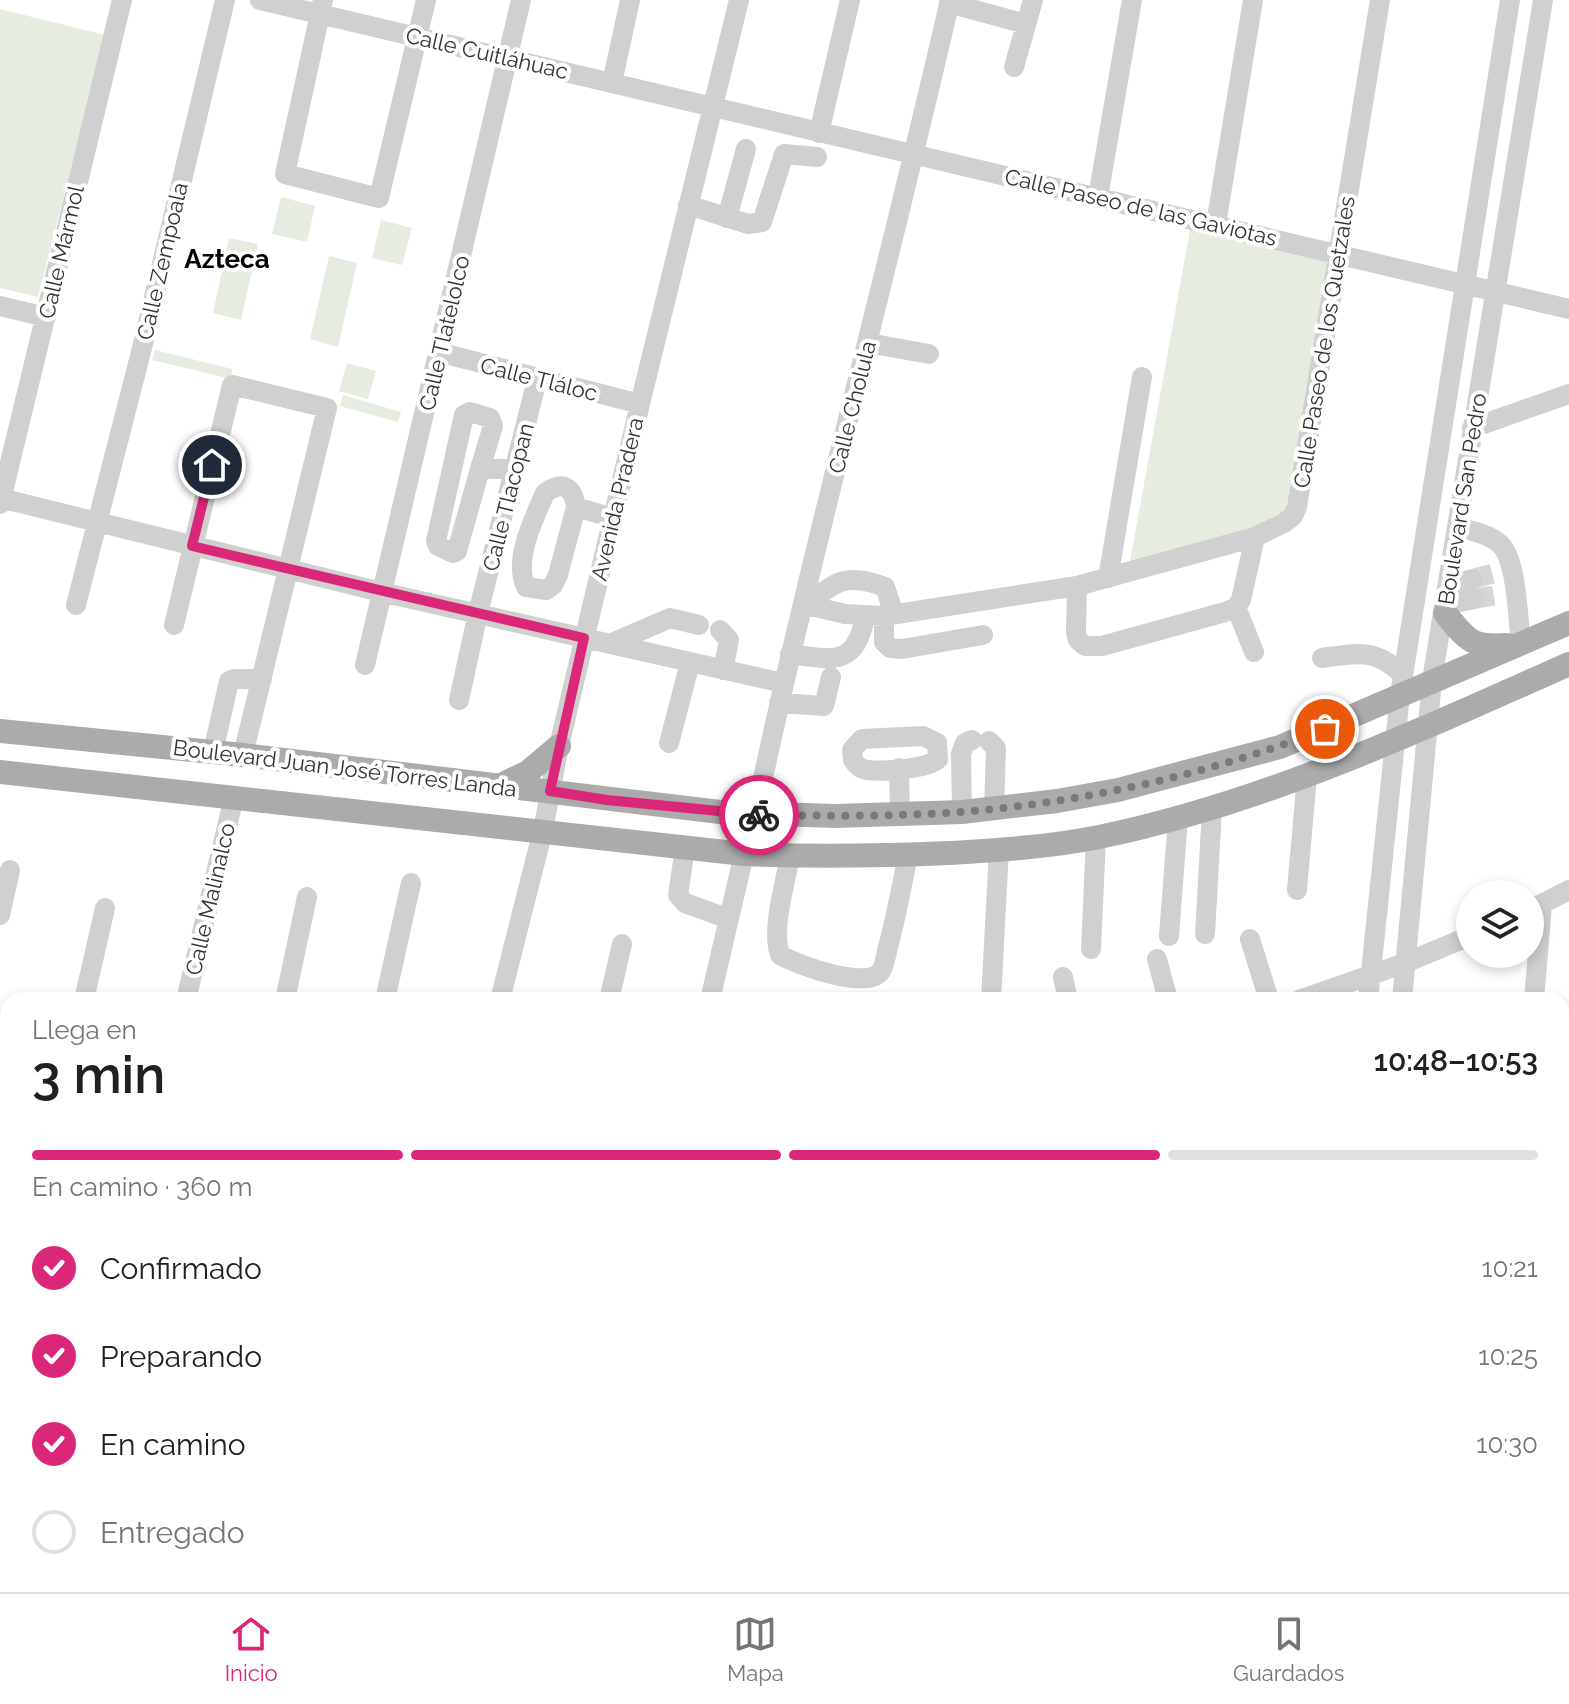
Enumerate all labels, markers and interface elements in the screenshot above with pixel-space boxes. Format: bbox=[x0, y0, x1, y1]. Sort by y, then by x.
street label: Calle Cuitláhuac bbox=[403, 22, 571, 84]
street label: Calle Paseo de las Gaviotas bbox=[1002, 163, 1280, 251]
street label: Calle Zempoala bbox=[131, 180, 193, 342]
street label: Calle Mármol bbox=[33, 183, 89, 321]
street label: Calle Paseo de los Quetzales bbox=[1288, 194, 1360, 490]
district label: Azteca bbox=[184, 244, 270, 274]
street label: Calle Tlatelolco bbox=[414, 253, 474, 413]
street label: Calle Cholula bbox=[823, 338, 881, 476]
street label: Calle Tláloc bbox=[478, 352, 600, 406]
street label: Boulevard San Pedro bbox=[1432, 391, 1492, 607]
street label: Avenida Pradera bbox=[586, 415, 648, 583]
street label: Calle Tlacopan bbox=[477, 420, 539, 574]
pin bbox=[178, 431, 246, 499]
icon: home bbox=[190, 443, 234, 487]
pin bbox=[1291, 695, 1359, 763]
icon: bag bbox=[1303, 707, 1347, 751]
street label: Boulevard Juan José Torres Landa bbox=[172, 734, 518, 802]
courier bbox=[719, 775, 799, 855]
icon: bike bbox=[737, 793, 781, 837]
street label: Calle Malinalco bbox=[180, 820, 240, 978]
map controls bbox=[1456, 880, 1544, 968]
button: layers bbox=[1456, 880, 1544, 968]
text: Llega en bbox=[32, 1015, 137, 1045]
text: 10:48–10:53 bbox=[1374, 1043, 1538, 1078]
text: 3 min bbox=[32, 1044, 165, 1105]
text: En camino · 360 m bbox=[32, 1172, 252, 1202]
icon: check bbox=[32, 1246, 76, 1290]
text: Confirmado bbox=[100, 1251, 262, 1286]
text: 10:21 bbox=[1481, 1253, 1538, 1283]
icon: check bbox=[32, 1334, 76, 1378]
text: Preparando bbox=[100, 1339, 262, 1374]
text: 10:25 bbox=[1478, 1341, 1538, 1371]
icon: check bbox=[32, 1422, 76, 1466]
text: En camino bbox=[100, 1427, 246, 1462]
text: 10:30 bbox=[1476, 1429, 1538, 1459]
text: Entregado bbox=[100, 1515, 245, 1550]
tab: Inicio bbox=[225, 1612, 278, 1686]
tab: Mapa bbox=[727, 1612, 784, 1686]
tab: Guardados bbox=[1233, 1612, 1344, 1686]

